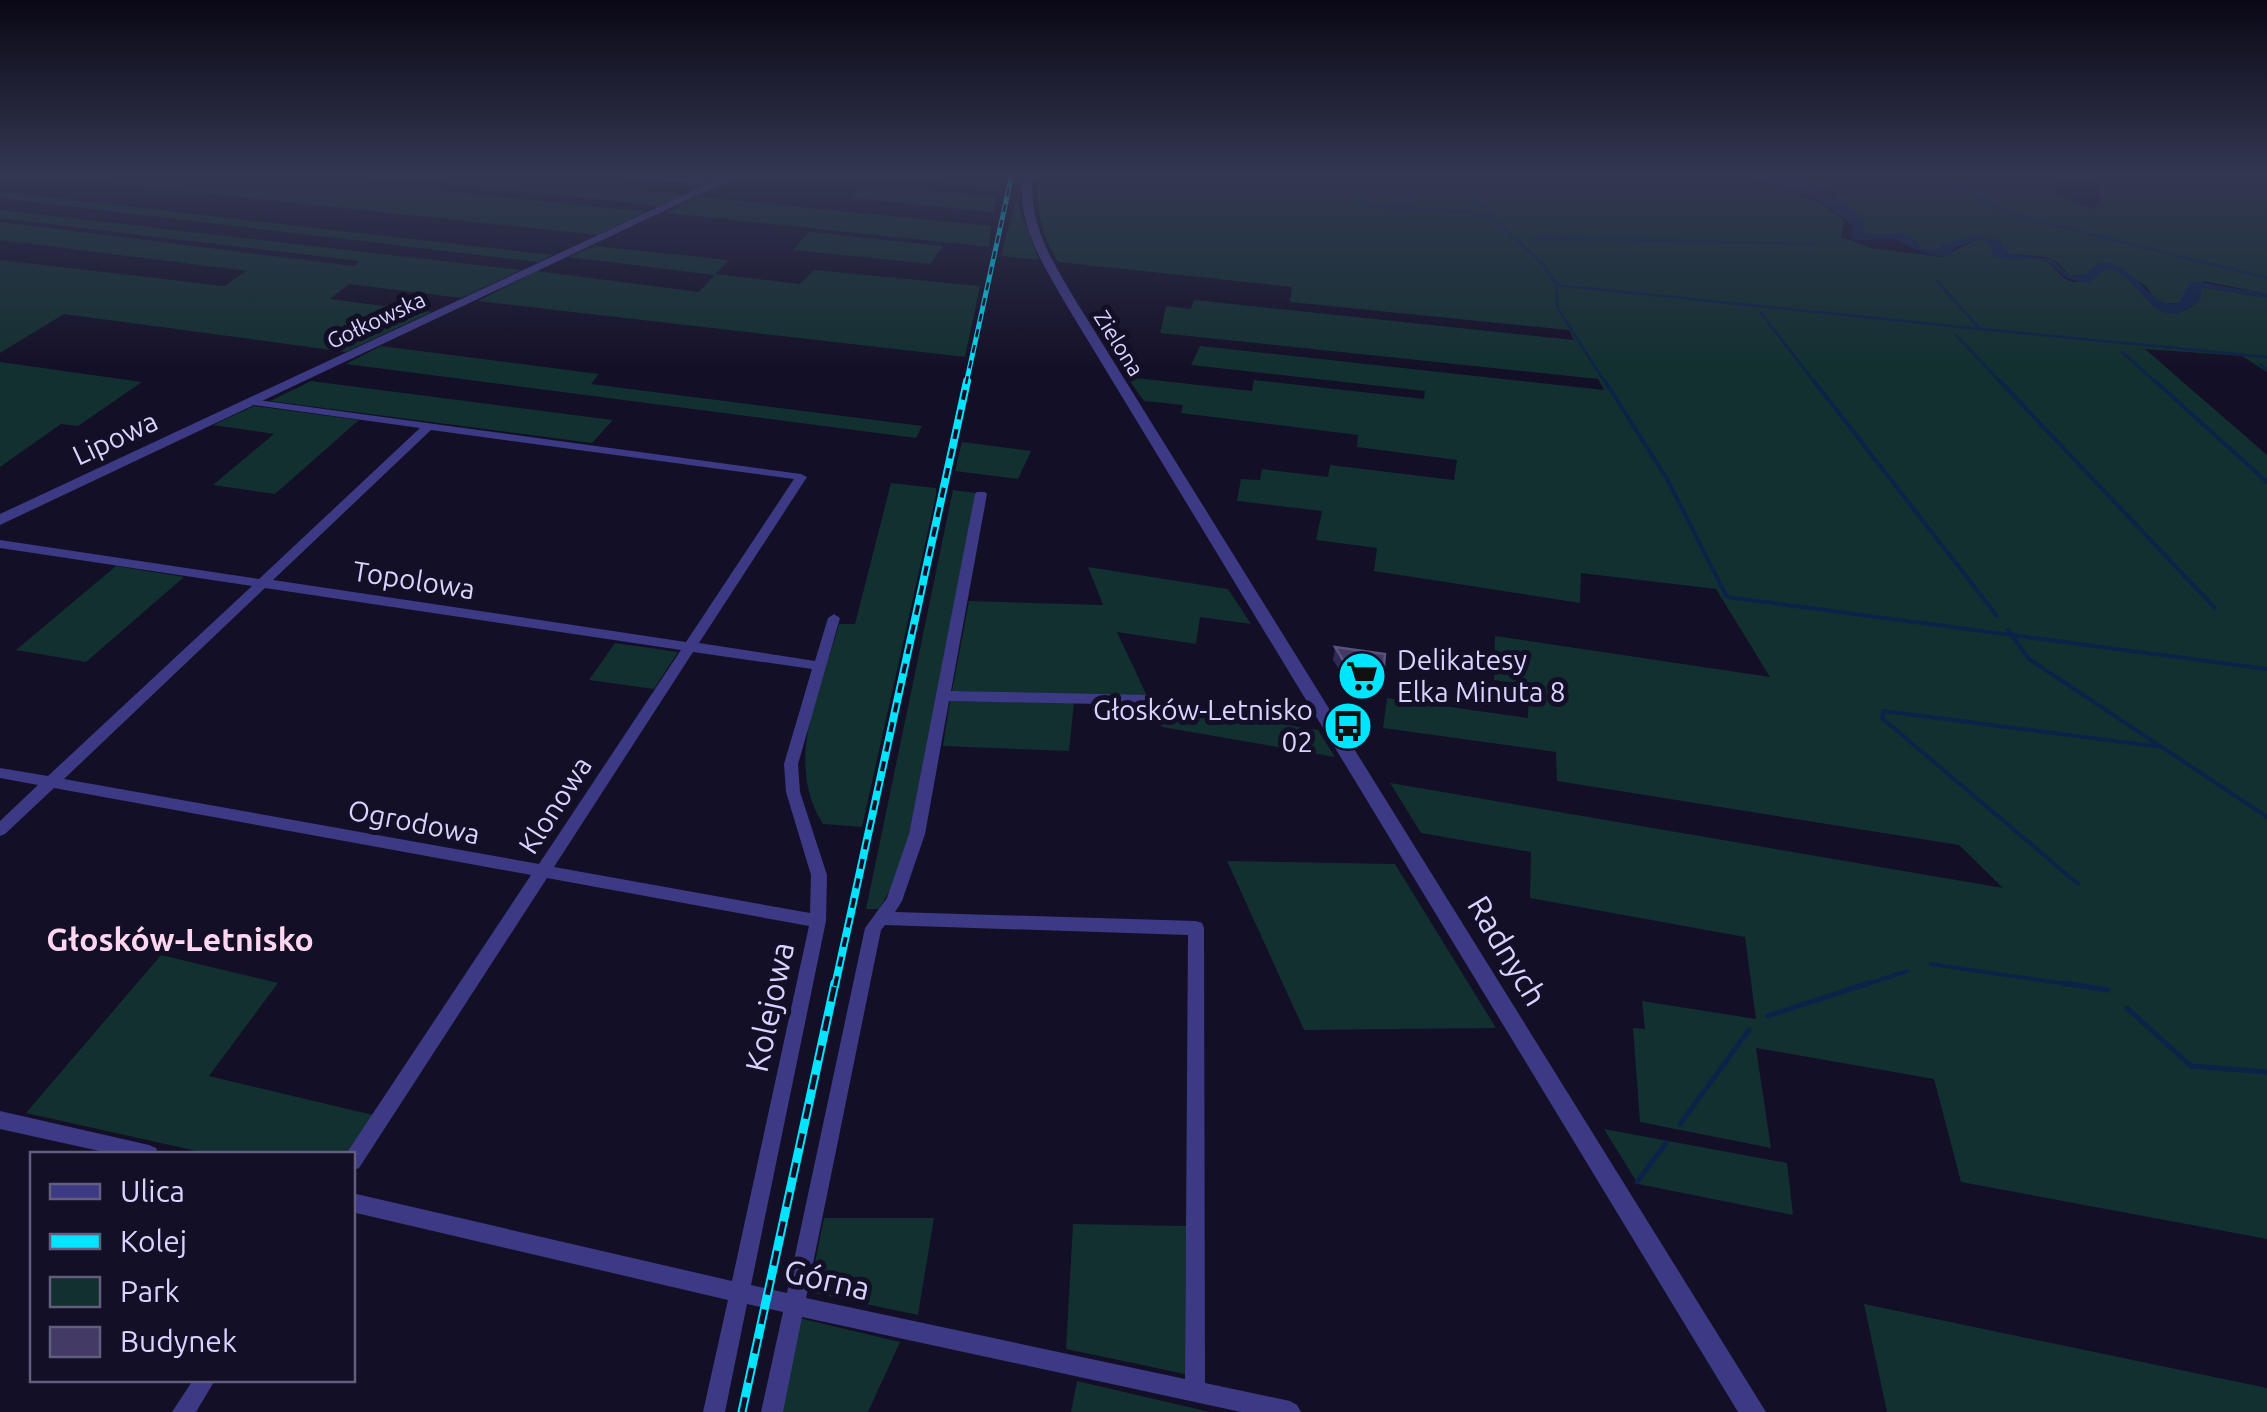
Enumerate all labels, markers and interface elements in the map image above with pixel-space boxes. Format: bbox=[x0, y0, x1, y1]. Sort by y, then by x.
street label: Gołkowska bbox=[323, 286, 429, 353]
street label: Zielona bbox=[1090, 305, 1149, 380]
street label: Lipowa bbox=[68, 405, 162, 471]
street label: Topolowa bbox=[351, 555, 477, 604]
place label: Delikatesy Elka Minuta 8 bbox=[1397, 644, 1566, 707]
supermarket icon: Delikatesy Elka Minuta 8 bbox=[1336, 650, 1388, 702]
place label: Głosków-Letnisko 02 bbox=[1093, 694, 1313, 757]
bus stop icon: Głosków-Letnisko 02 bbox=[1322, 700, 1374, 752]
street label: Klonowa bbox=[512, 750, 597, 859]
street label: Ogrodowa bbox=[346, 794, 483, 849]
street label: Radnych bbox=[1461, 889, 1555, 1012]
district label: Głosków-Letnisko bbox=[46, 921, 314, 957]
street label: Kolejowa bbox=[738, 939, 800, 1075]
legend bbox=[30, 1152, 355, 1382]
text: Ulica bbox=[120, 1174, 185, 1208]
text: Kolej bbox=[120, 1224, 187, 1258]
street label: Górna bbox=[781, 1252, 874, 1306]
text: Park bbox=[120, 1274, 180, 1308]
text: Budynek bbox=[120, 1324, 237, 1358]

